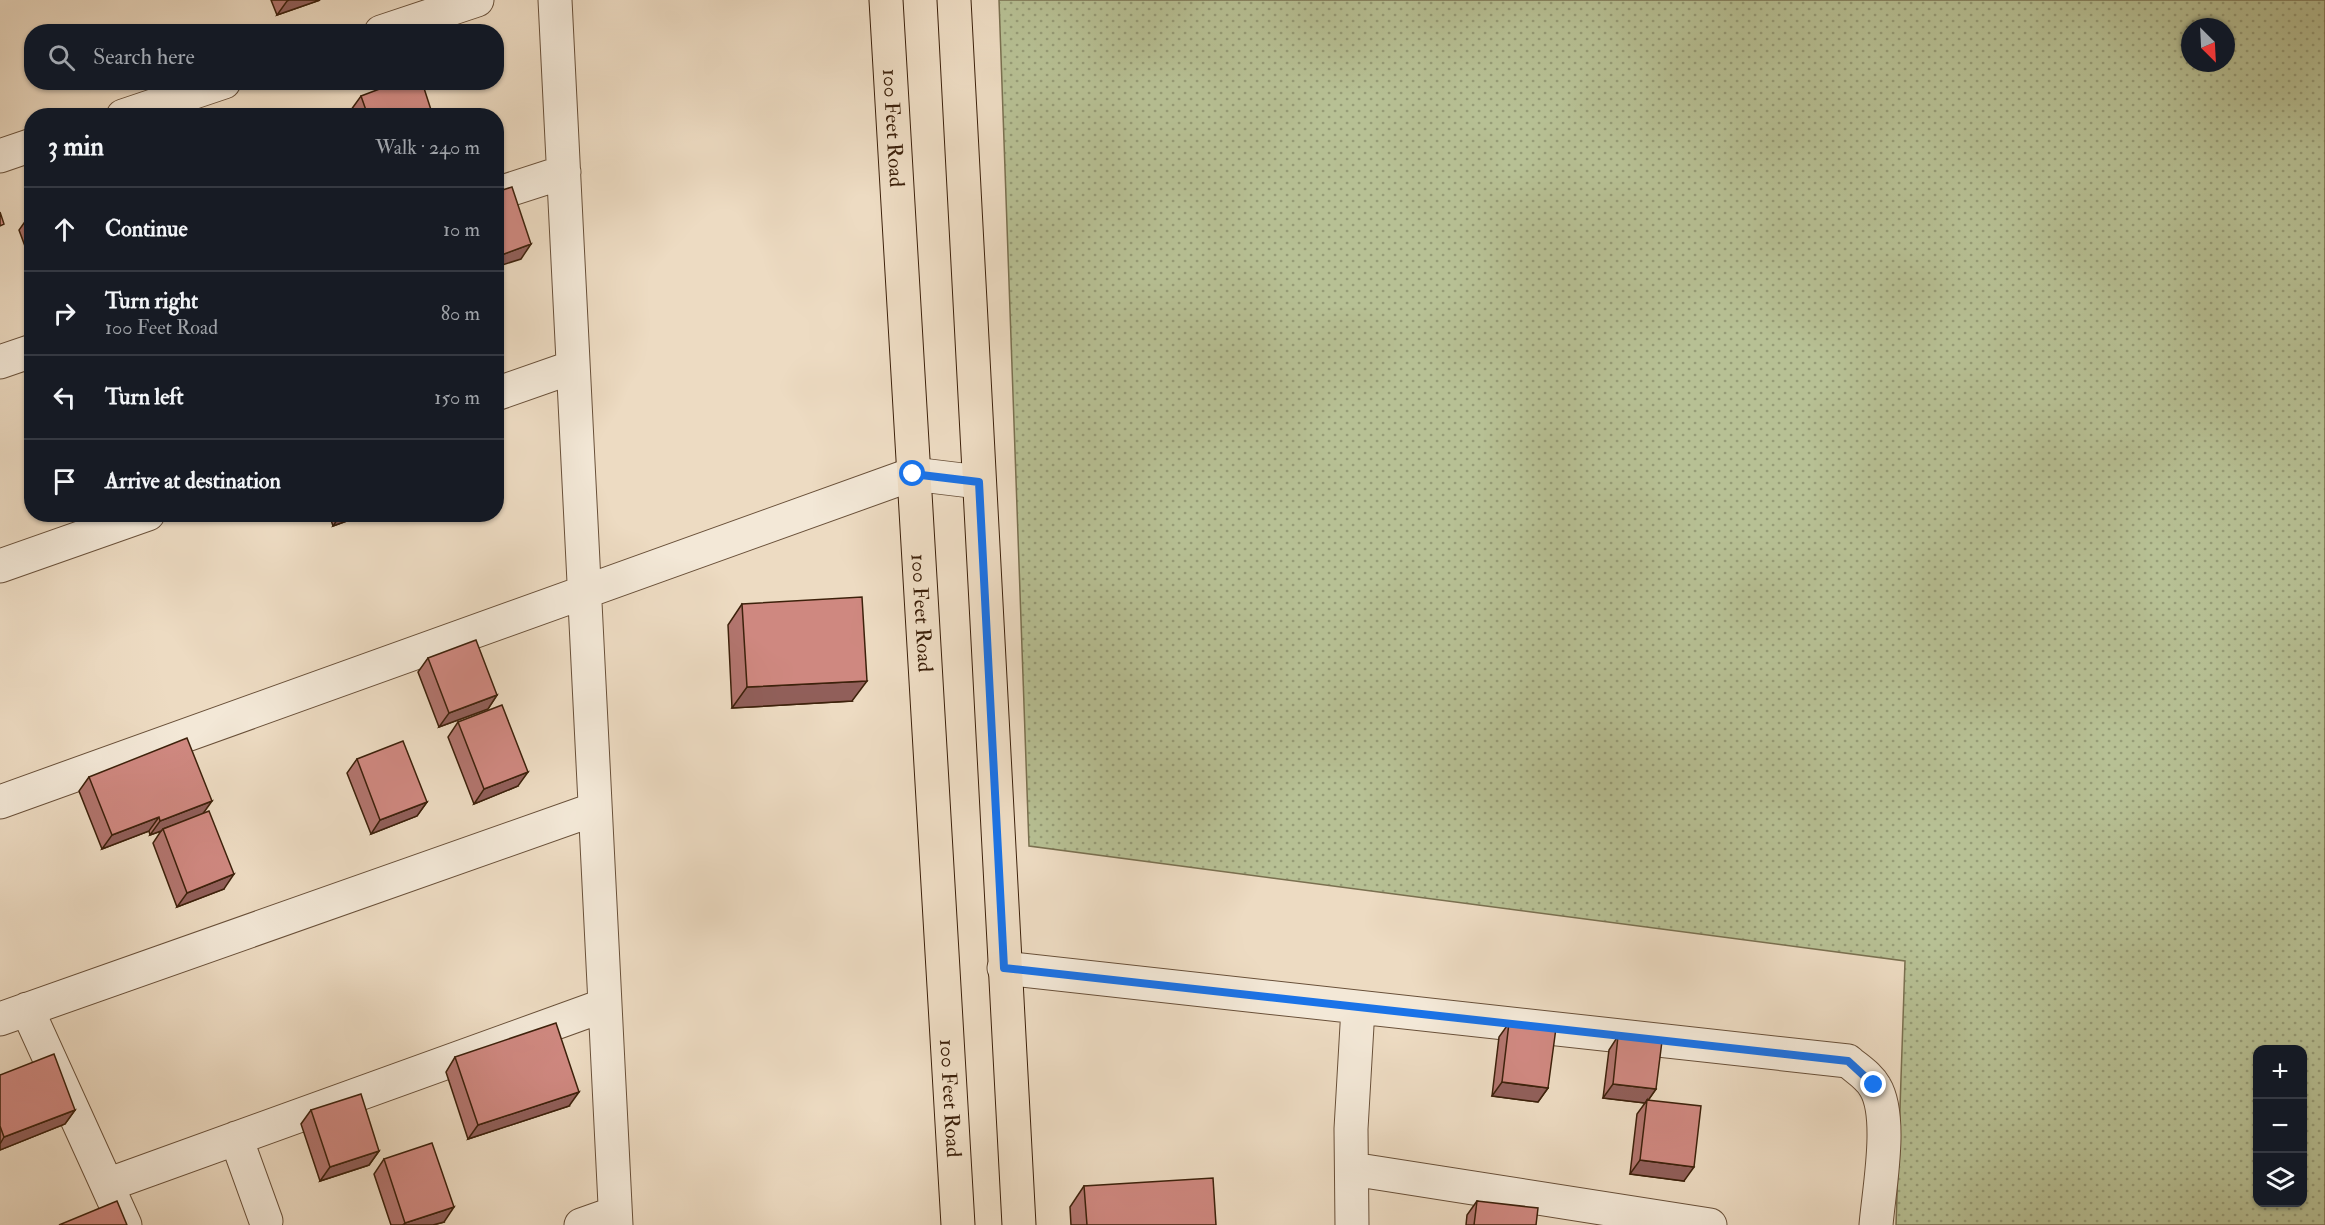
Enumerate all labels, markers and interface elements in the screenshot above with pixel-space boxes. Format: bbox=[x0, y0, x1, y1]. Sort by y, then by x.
north arrow bbox=[2181, 18, 2235, 72]
search box bbox=[24, 24, 504, 90]
icon: search bbox=[45, 41, 78, 74]
text: Search here bbox=[93, 43, 195, 71]
street label: 100 Feet Road bbox=[876, 68, 910, 189]
text: 3 min bbox=[48, 131, 104, 163]
text: Walk · 240 m bbox=[375, 135, 480, 160]
icon: ahead bbox=[48, 213, 81, 246]
text: Continue bbox=[105, 215, 188, 243]
text: 10 m bbox=[443, 217, 480, 242]
text: Turn right bbox=[105, 287, 198, 315]
icon: right bbox=[48, 297, 81, 330]
text: 80 m bbox=[441, 301, 480, 326]
text: 100 Feet Road bbox=[105, 315, 218, 340]
icon: left bbox=[48, 381, 81, 414]
text: Turn left bbox=[105, 383, 184, 411]
text: 150 m bbox=[434, 385, 480, 410]
route start bbox=[899, 460, 925, 486]
icon: arrive bbox=[48, 465, 81, 498]
text: Arrive at destination bbox=[105, 467, 281, 495]
street label: 100 Feet Road bbox=[905, 553, 939, 674]
street label: 100 Feet Road bbox=[933, 1038, 967, 1159]
map controls bbox=[2253, 1045, 2307, 1207]
button: + bbox=[2253, 1045, 2307, 1099]
route end bbox=[1860, 1071, 1886, 1097]
button: − bbox=[2253, 1099, 2307, 1153]
button: layers bbox=[2253, 1153, 2307, 1207]

